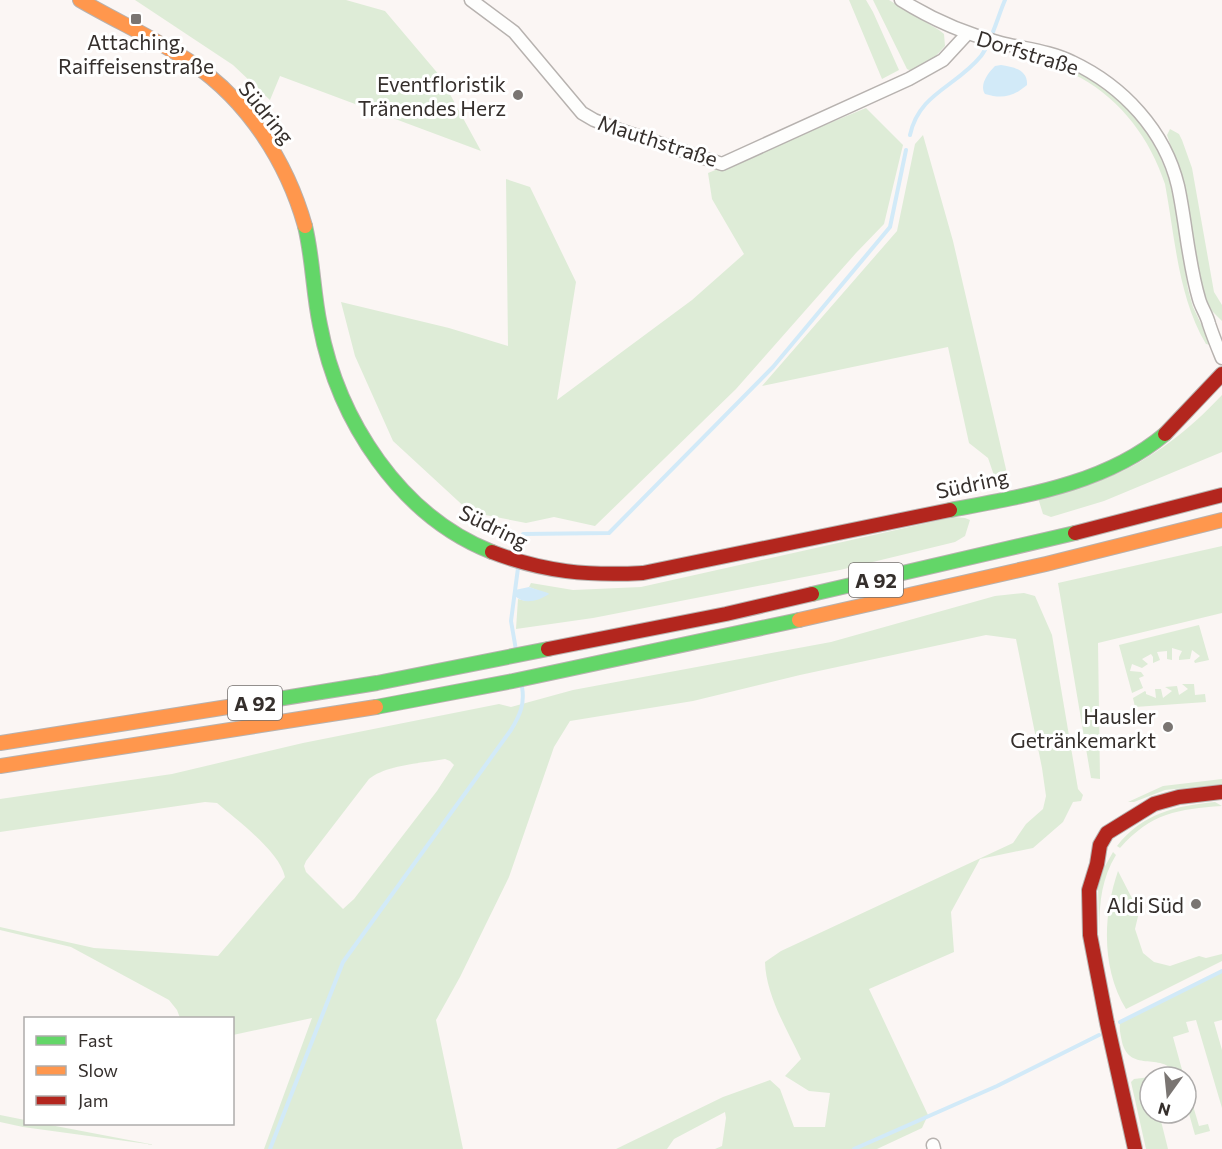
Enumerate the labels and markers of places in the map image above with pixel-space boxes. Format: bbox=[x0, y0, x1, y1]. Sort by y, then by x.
marker: Attaching, Raiffeisenstraße bbox=[129, 12, 143, 26]
place label: Attaching, Raiffeisenstraße bbox=[58, 29, 214, 78]
place label: Eventfloristik Tränendes Herz bbox=[358, 71, 506, 120]
marker: Eventfloristik Tränendes Herz bbox=[511, 88, 525, 102]
place label: Hausler Getränkemarkt bbox=[1010, 703, 1156, 752]
marker: Hausler Getränkemarkt bbox=[1161, 720, 1175, 734]
place label: Aldi Süd bbox=[1106, 892, 1184, 917]
marker: Aldi Süd bbox=[1189, 897, 1203, 911]

